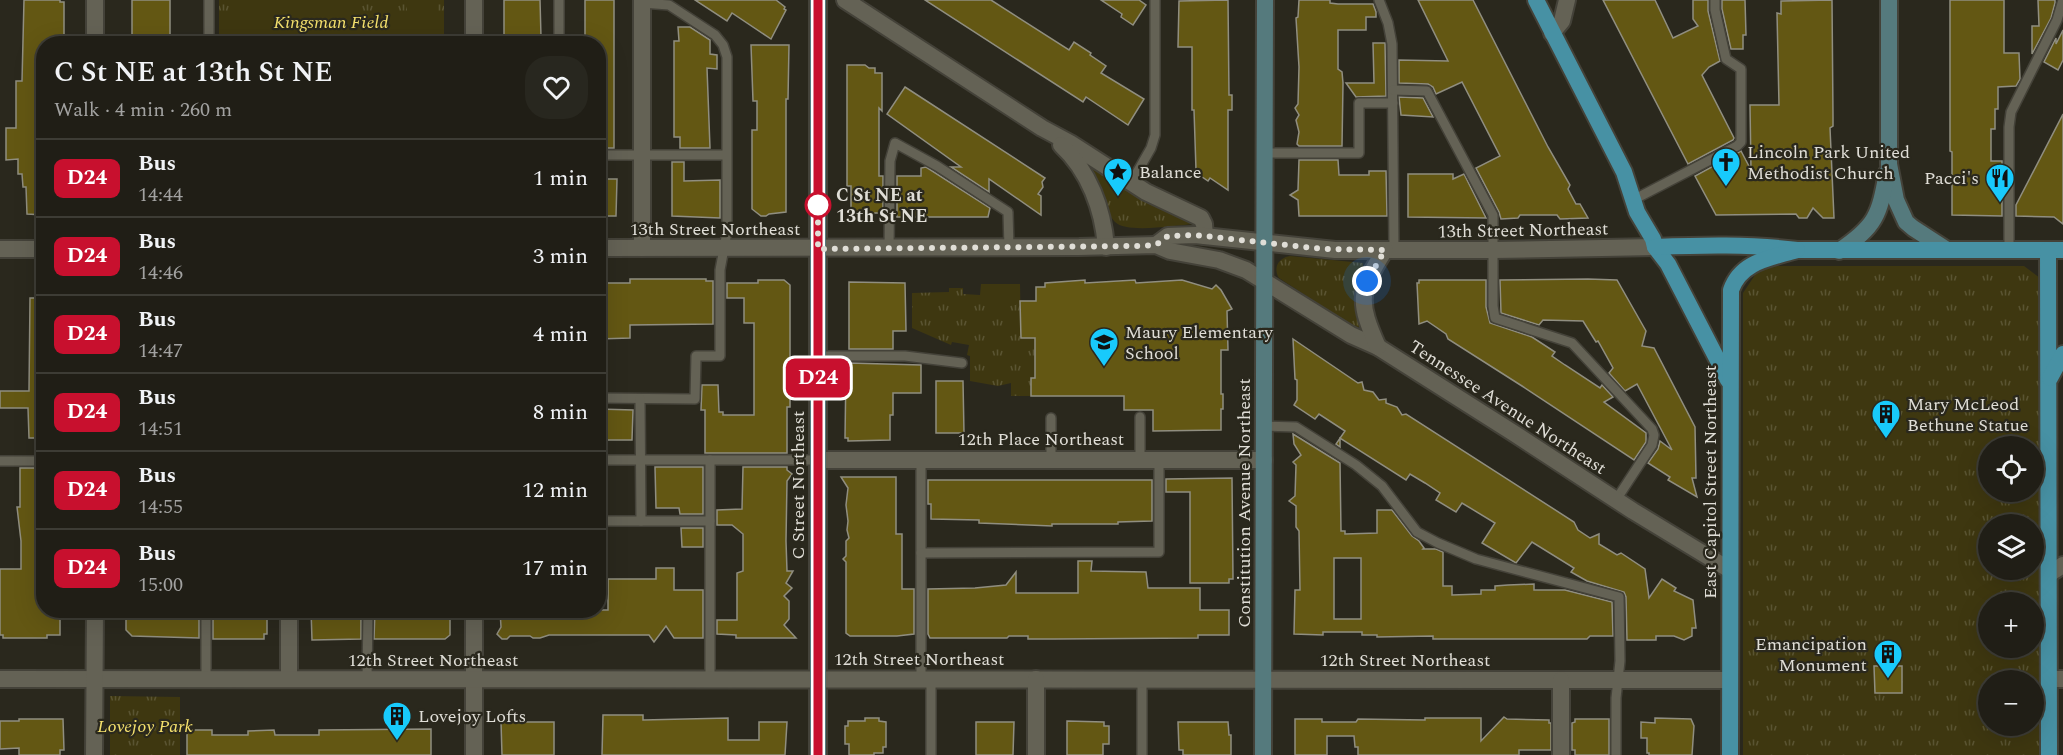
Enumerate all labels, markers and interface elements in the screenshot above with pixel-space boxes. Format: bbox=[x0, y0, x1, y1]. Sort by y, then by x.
park label: Kingsman Field bbox=[274, 9, 388, 36]
text: C St NE at 13th St NE bbox=[54, 51, 333, 94]
button: heart bbox=[525, 56, 588, 119]
text: Walk · 4 min · 260 m bbox=[54, 95, 232, 125]
place label: Lincoln Park United Methodist Church bbox=[1747, 139, 1910, 187]
church icon: Lincoln Park United Methodist Church bbox=[1710, 146, 1742, 188]
text: Bus bbox=[138, 147, 176, 180]
place icon: Balance bbox=[1102, 156, 1134, 198]
place label: Balance bbox=[1139, 159, 1201, 186]
text: D24 bbox=[67, 162, 107, 194]
text: 1 min bbox=[533, 162, 588, 195]
restaurant icon: Pacci's bbox=[1984, 162, 2016, 204]
place label: Pacci's bbox=[1924, 165, 1979, 192]
text: 14:44 bbox=[138, 180, 183, 210]
place label: C St NE at 13th St NE bbox=[836, 182, 927, 230]
marker: C St NE at 13th St NE bbox=[805, 192, 831, 218]
street label: 13th Street Northeast bbox=[630, 216, 800, 243]
street label: 13th Street Northeast bbox=[1437, 216, 1609, 245]
text: Bus bbox=[138, 225, 176, 258]
text: D24 bbox=[67, 240, 107, 272]
text: 3 min bbox=[533, 240, 588, 273]
text: 14:46 bbox=[138, 258, 183, 288]
your location bbox=[1352, 266, 1382, 296]
text: Bus bbox=[138, 303, 176, 336]
text: D24 bbox=[67, 318, 107, 350]
text: 4 min bbox=[533, 318, 588, 351]
place label: Maury Elementary School bbox=[1125, 319, 1274, 367]
school or university icon: Maury Elementary School bbox=[1088, 326, 1120, 368]
street label: Tennessee Avenue Northeast bbox=[1404, 333, 1612, 482]
text: 14:47 bbox=[138, 336, 183, 366]
line badge: D24 bbox=[784, 358, 852, 398]
text: D24 bbox=[798, 362, 838, 394]
street label: East Capitol Street Northeast bbox=[1697, 365, 1724, 599]
street label: Constitution Avenue Northeast bbox=[1231, 378, 1258, 628]
text: Bus bbox=[138, 381, 176, 414]
place label: Mary McLeod Bethune Statue bbox=[1907, 391, 2028, 439]
text: D24 bbox=[67, 396, 107, 428]
text: 8 min bbox=[533, 396, 588, 429]
building icon: Mary McLeod Bethune Statue bbox=[1870, 398, 1902, 440]
street label: C Street Northeast bbox=[785, 411, 812, 559]
text: 14:51 bbox=[138, 414, 183, 444]
street label: 12th Place Northeast bbox=[958, 426, 1124, 453]
map controls bbox=[1978, 436, 2044, 736]
button: locate bbox=[1978, 436, 2044, 502]
text: Bus bbox=[138, 459, 176, 492]
text: D24 bbox=[67, 474, 107, 506]
text: 12 min bbox=[522, 474, 588, 507]
text: 14:55 bbox=[138, 492, 183, 522]
button: layers bbox=[1978, 514, 2044, 580]
text: Bus bbox=[138, 537, 176, 570]
text: D24 bbox=[67, 552, 107, 584]
text: 17 min bbox=[522, 552, 588, 585]
text: 15:00 bbox=[138, 570, 183, 600]
button: + bbox=[1978, 592, 2044, 658]
place label: Emancipation Monument bbox=[1755, 631, 1867, 679]
building icon: Emancipation Monument bbox=[1872, 638, 1904, 680]
street label: 12th Street Northeast bbox=[834, 646, 1004, 673]
street label: 12th Street Northeast bbox=[348, 647, 518, 674]
street label: 12th Street Northeast bbox=[1320, 647, 1490, 674]
button: − bbox=[1978, 670, 2044, 736]
building icon: Lovejoy Lofts bbox=[381, 700, 413, 742]
place label: Lovejoy Lofts bbox=[418, 703, 526, 730]
park label: Lovejoy Park bbox=[97, 713, 193, 740]

